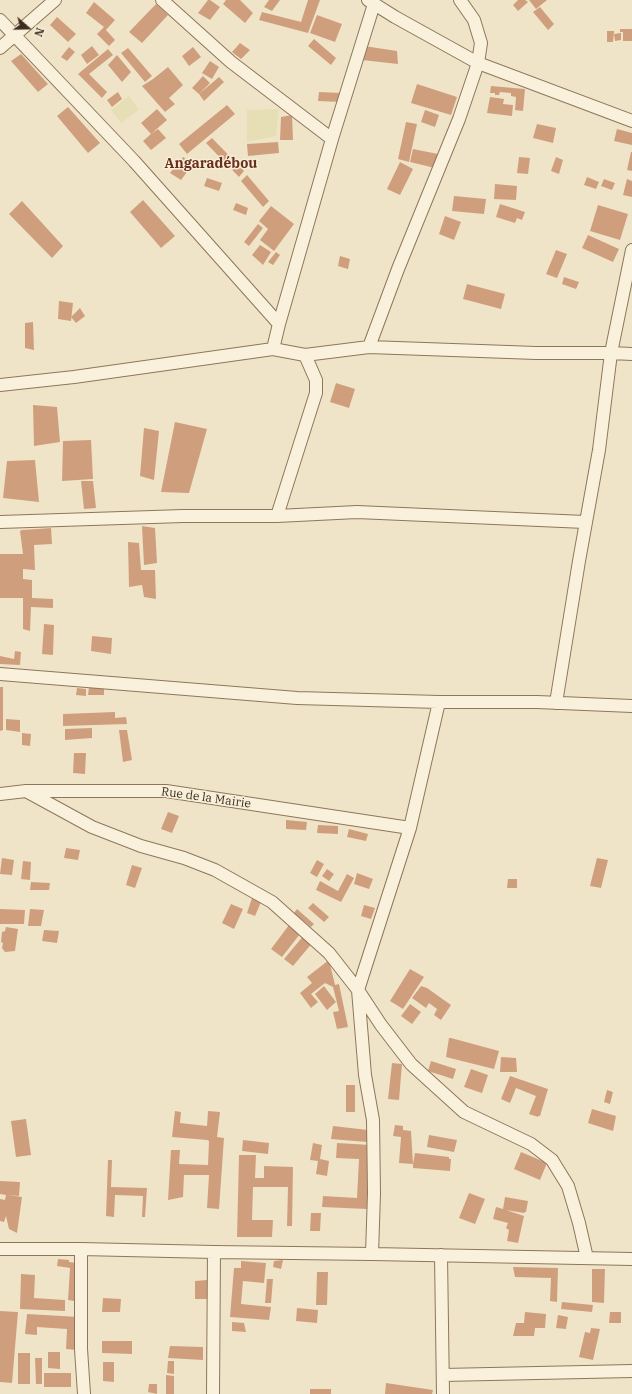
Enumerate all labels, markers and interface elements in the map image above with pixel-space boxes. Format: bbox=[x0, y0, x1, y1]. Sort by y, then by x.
north arrow bbox=[8, 8, 48, 48]
text: N bbox=[31, 26, 47, 39]
district label: Angaradébou bbox=[165, 156, 257, 172]
street label: Rue de la Mairie bbox=[160, 785, 252, 811]

